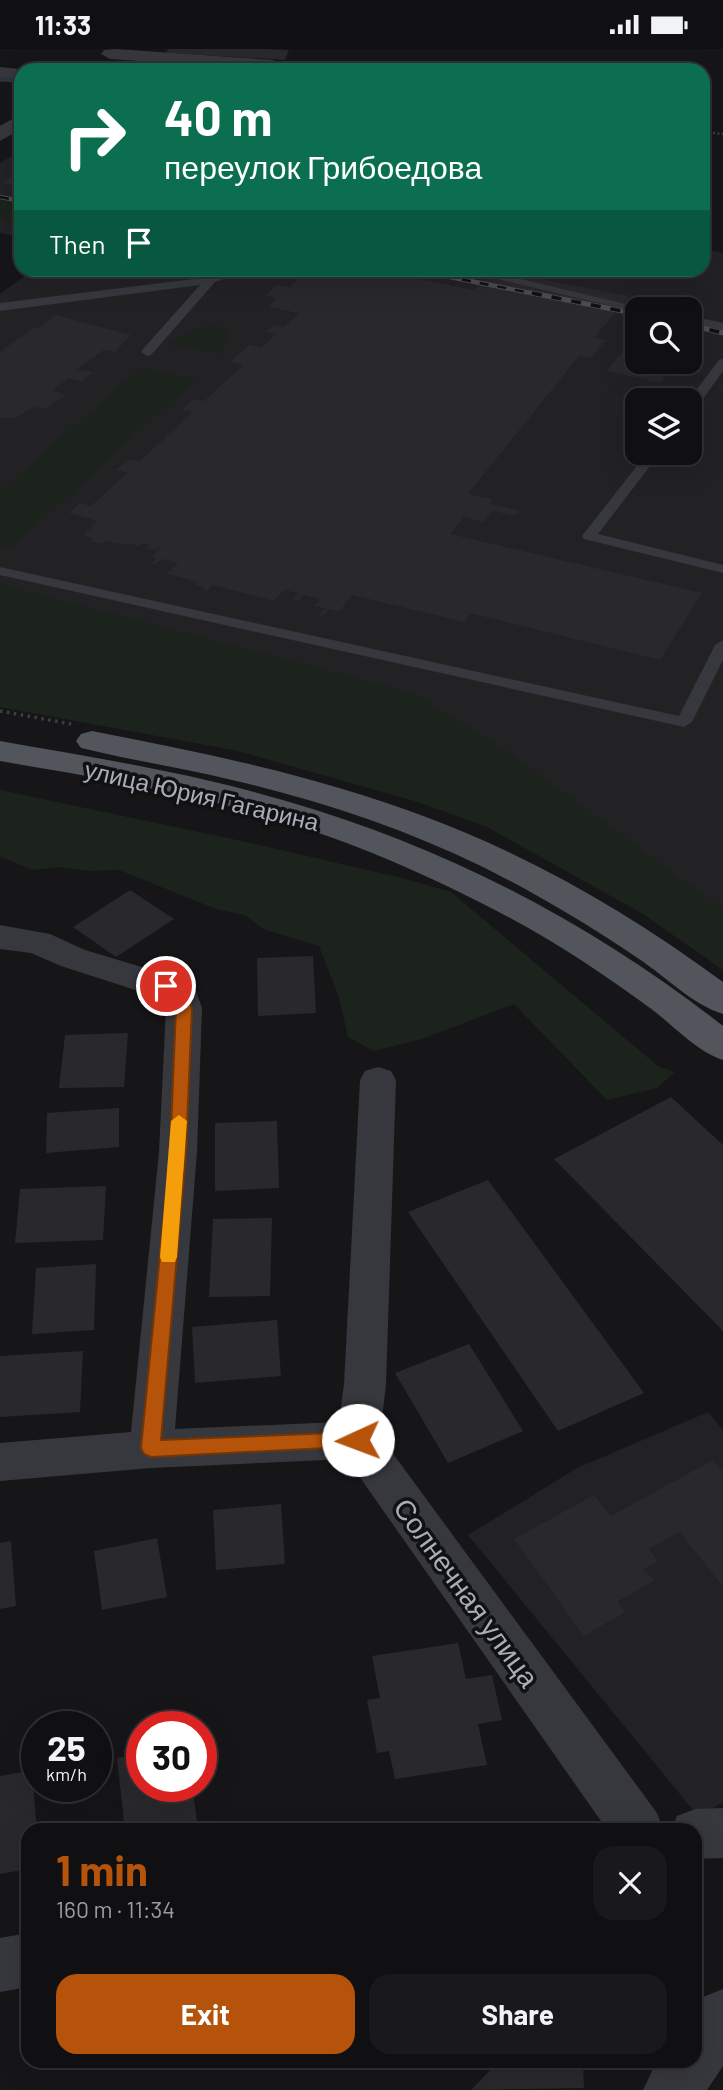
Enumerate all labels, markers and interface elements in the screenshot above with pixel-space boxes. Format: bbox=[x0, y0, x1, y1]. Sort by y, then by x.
text: 11:33 bbox=[35, 9, 91, 40]
text: 40 m bbox=[164, 87, 272, 146]
icon: right bbox=[49, 91, 140, 182]
text: переулок Грибоедова bbox=[164, 147, 482, 185]
icon: arrive bbox=[120, 224, 158, 262]
text: Then bbox=[49, 228, 106, 259]
map controls bbox=[625, 297, 702, 465]
button: search bbox=[625, 297, 702, 374]
button: layers bbox=[625, 388, 702, 465]
street label: улица Юрия Гагарина bbox=[82, 754, 323, 836]
pin bbox=[136, 956, 196, 1016]
icon: arrive bbox=[147, 967, 185, 1005]
position arrow bbox=[321, 1403, 395, 1477]
street label: Солнечная улица bbox=[387, 1491, 547, 1693]
speed limit sign: 30 bbox=[126, 1711, 217, 1802]
text: 25 bbox=[47, 1726, 86, 1768]
text: km/h bbox=[46, 1763, 87, 1785]
text: 1 min bbox=[56, 1844, 148, 1894]
button: close bbox=[593, 1846, 667, 1920]
text: 160 m · 11:34 bbox=[56, 1895, 175, 1923]
button: Exit bbox=[56, 1974, 355, 2054]
button: Share bbox=[369, 1974, 667, 2054]

